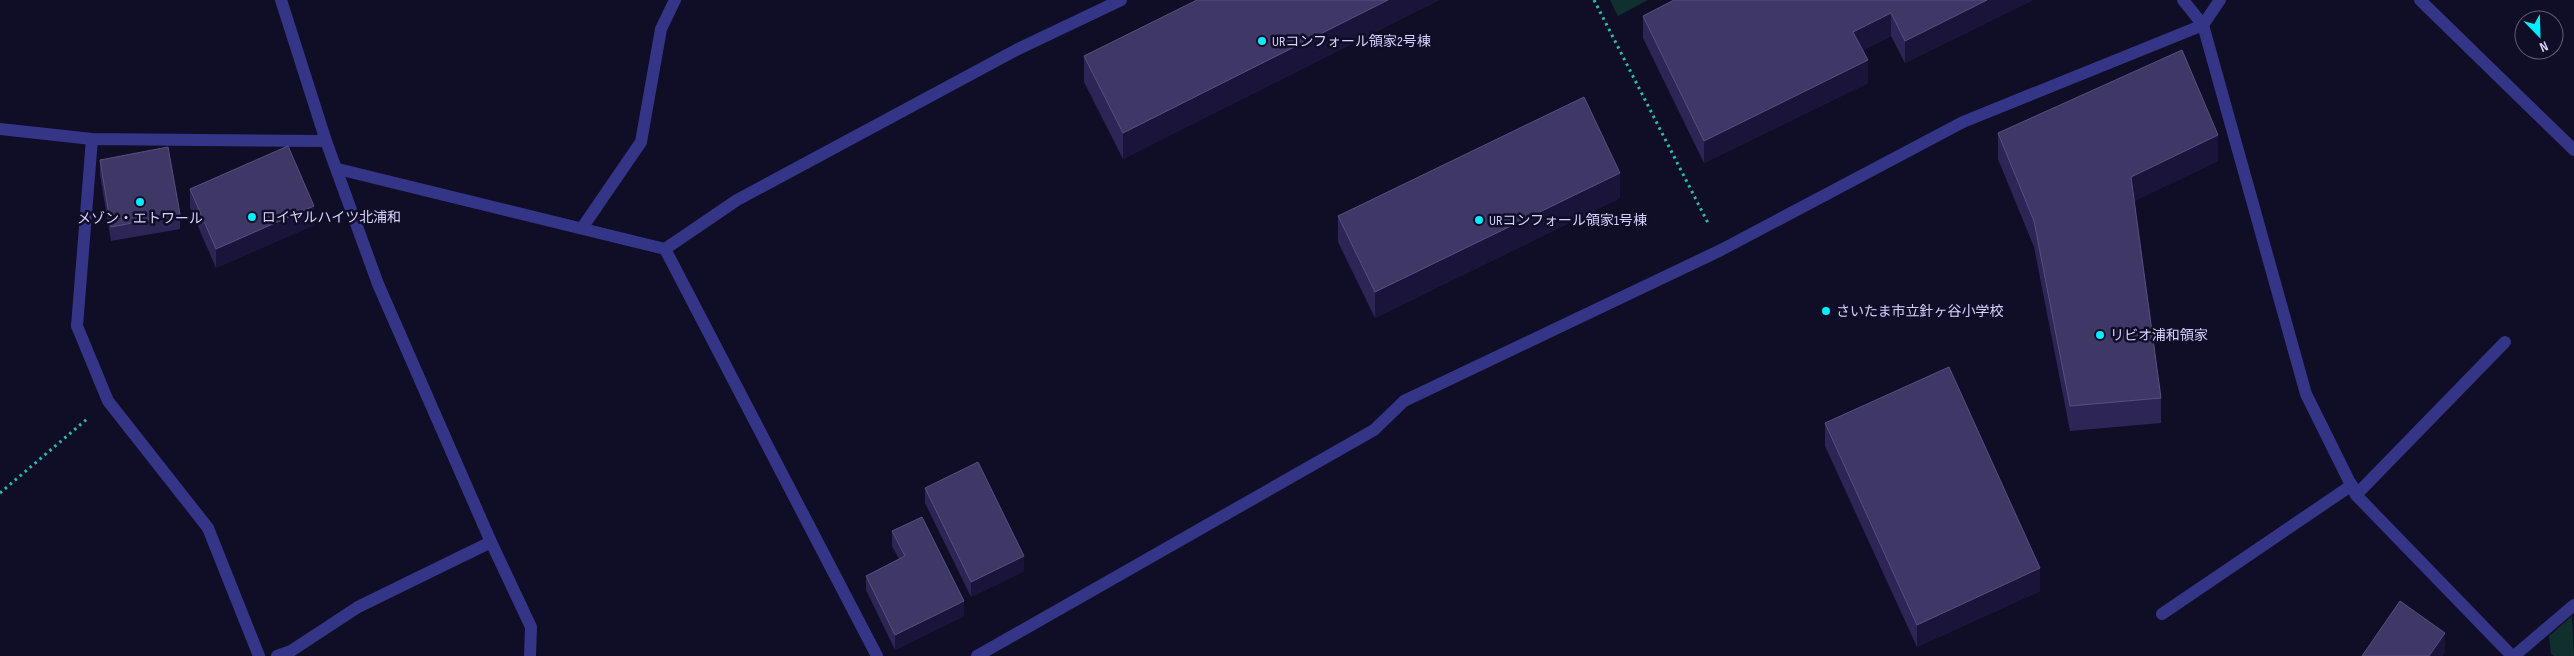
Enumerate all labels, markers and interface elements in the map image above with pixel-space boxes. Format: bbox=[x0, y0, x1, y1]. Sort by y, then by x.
north arrow bbox=[2514, 10, 2564, 60]
place label: URコンフォール領家2号棟 bbox=[1272, 33, 1431, 50]
marker: URコンフォール領家2号棟 bbox=[1256, 35, 1268, 47]
text: N bbox=[2537, 37, 2551, 56]
marker: メゾン・エトワール bbox=[134, 196, 146, 208]
place label: ロイヤルハイツ北浦和 bbox=[262, 209, 401, 226]
place label: メゾン・エトワール bbox=[77, 210, 203, 227]
marker: ロイヤルハイツ北浦和 bbox=[246, 211, 258, 223]
place label: URコンフォール領家1号棟 bbox=[1489, 212, 1647, 229]
marker: URコンフォール領家1号棟 bbox=[1473, 214, 1485, 226]
place label: さいたま市立針ヶ谷小学校 bbox=[1836, 303, 2004, 320]
marker: さいたま市立針ヶ谷小学校 bbox=[1820, 305, 1832, 317]
place label: リビオ浦和領家 bbox=[2110, 327, 2208, 344]
marker: リビオ浦和領家 bbox=[2094, 329, 2106, 341]

